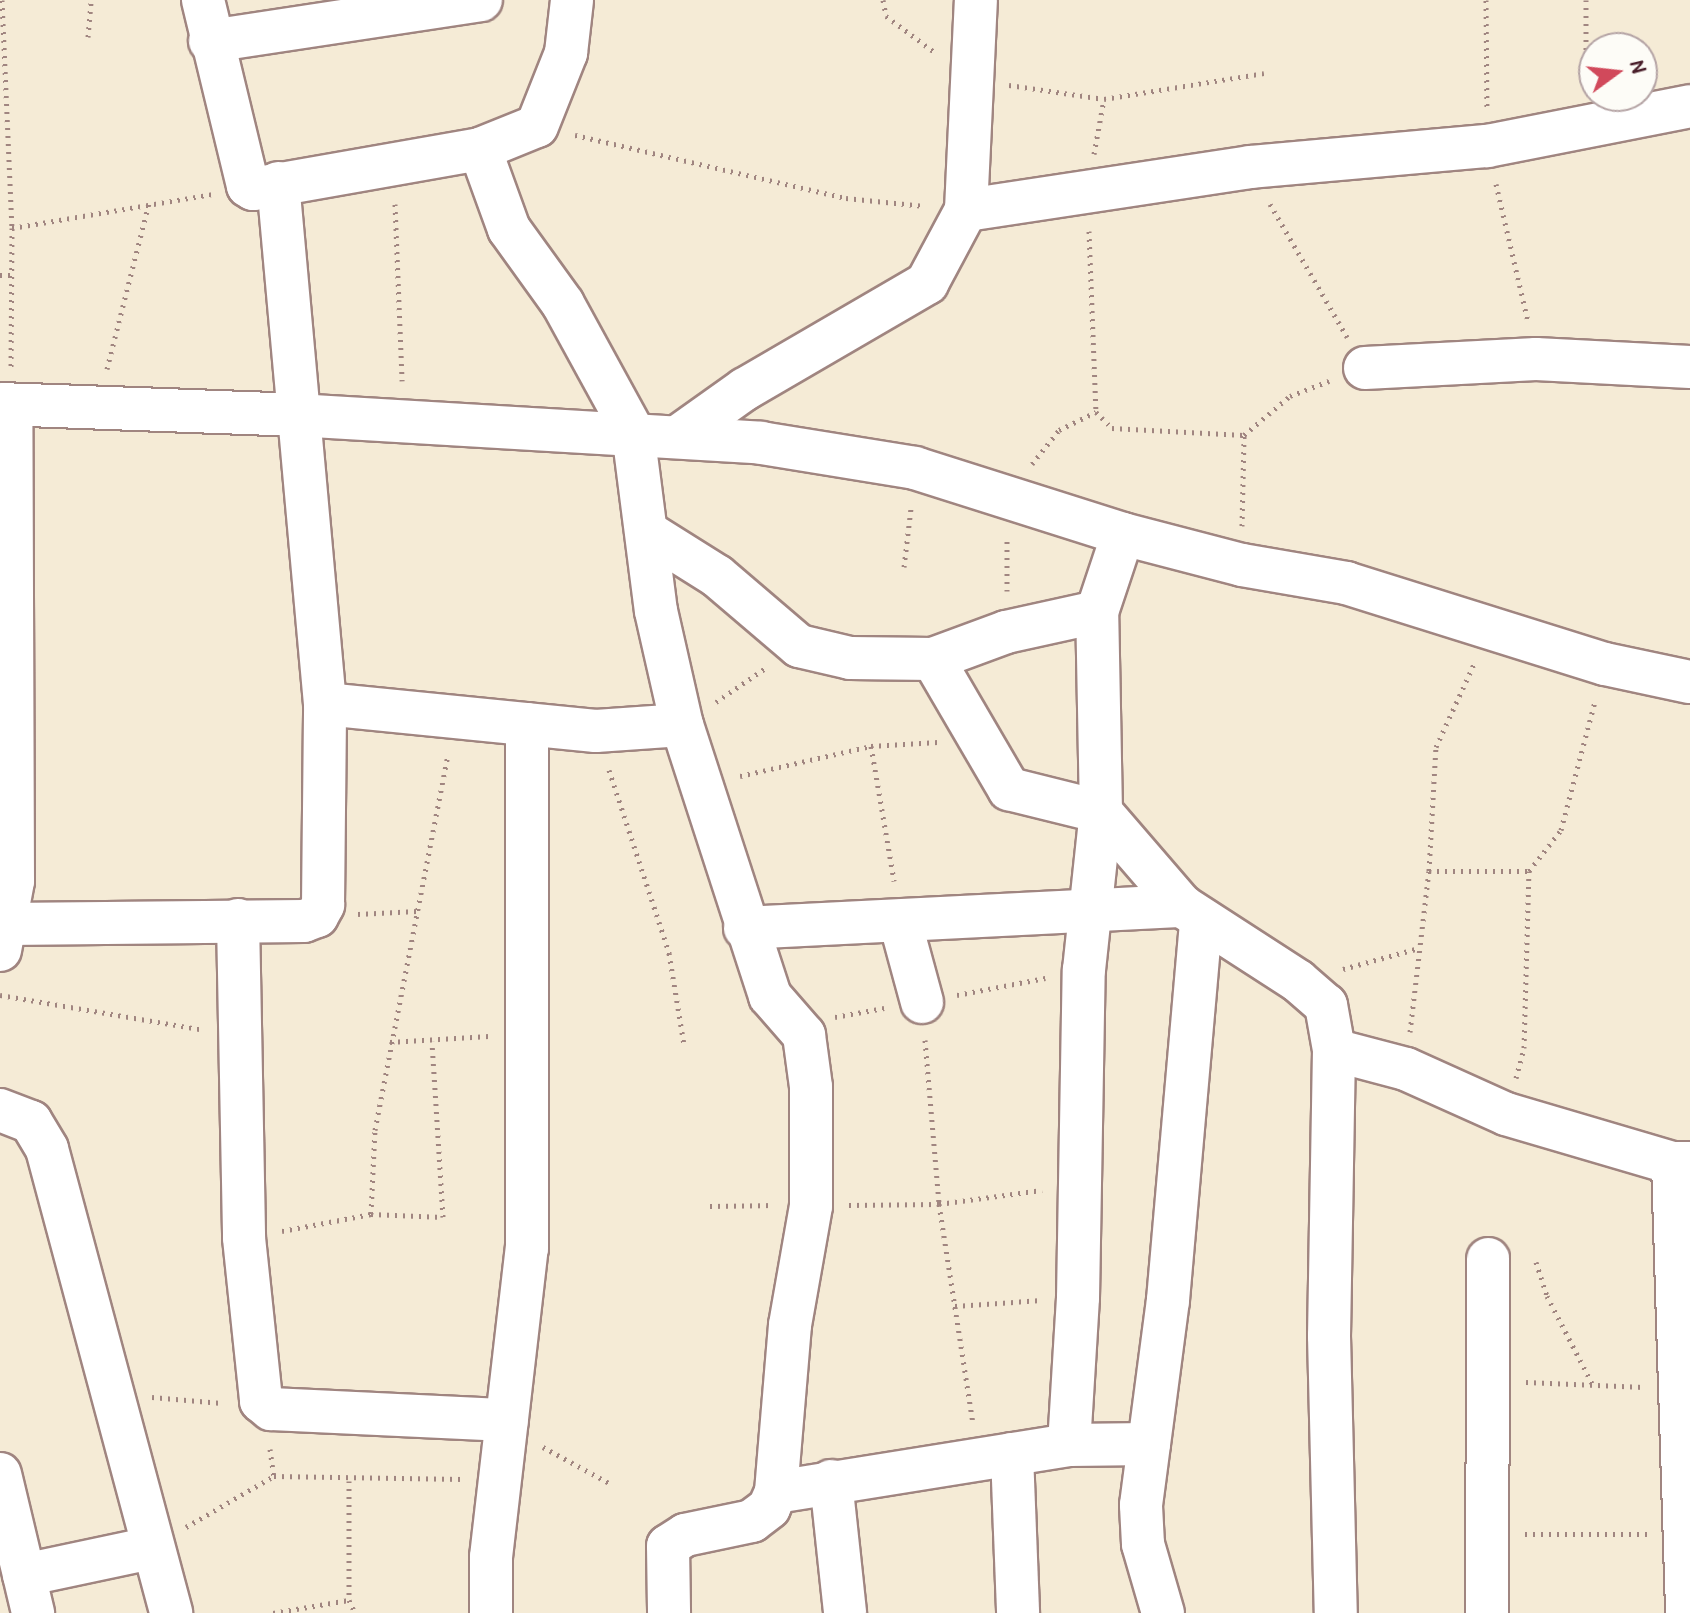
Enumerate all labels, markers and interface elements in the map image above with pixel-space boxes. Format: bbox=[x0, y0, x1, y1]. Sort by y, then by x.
north arrow bbox=[1578, 32, 1658, 112]
text: N bbox=[1623, 57, 1655, 76]

